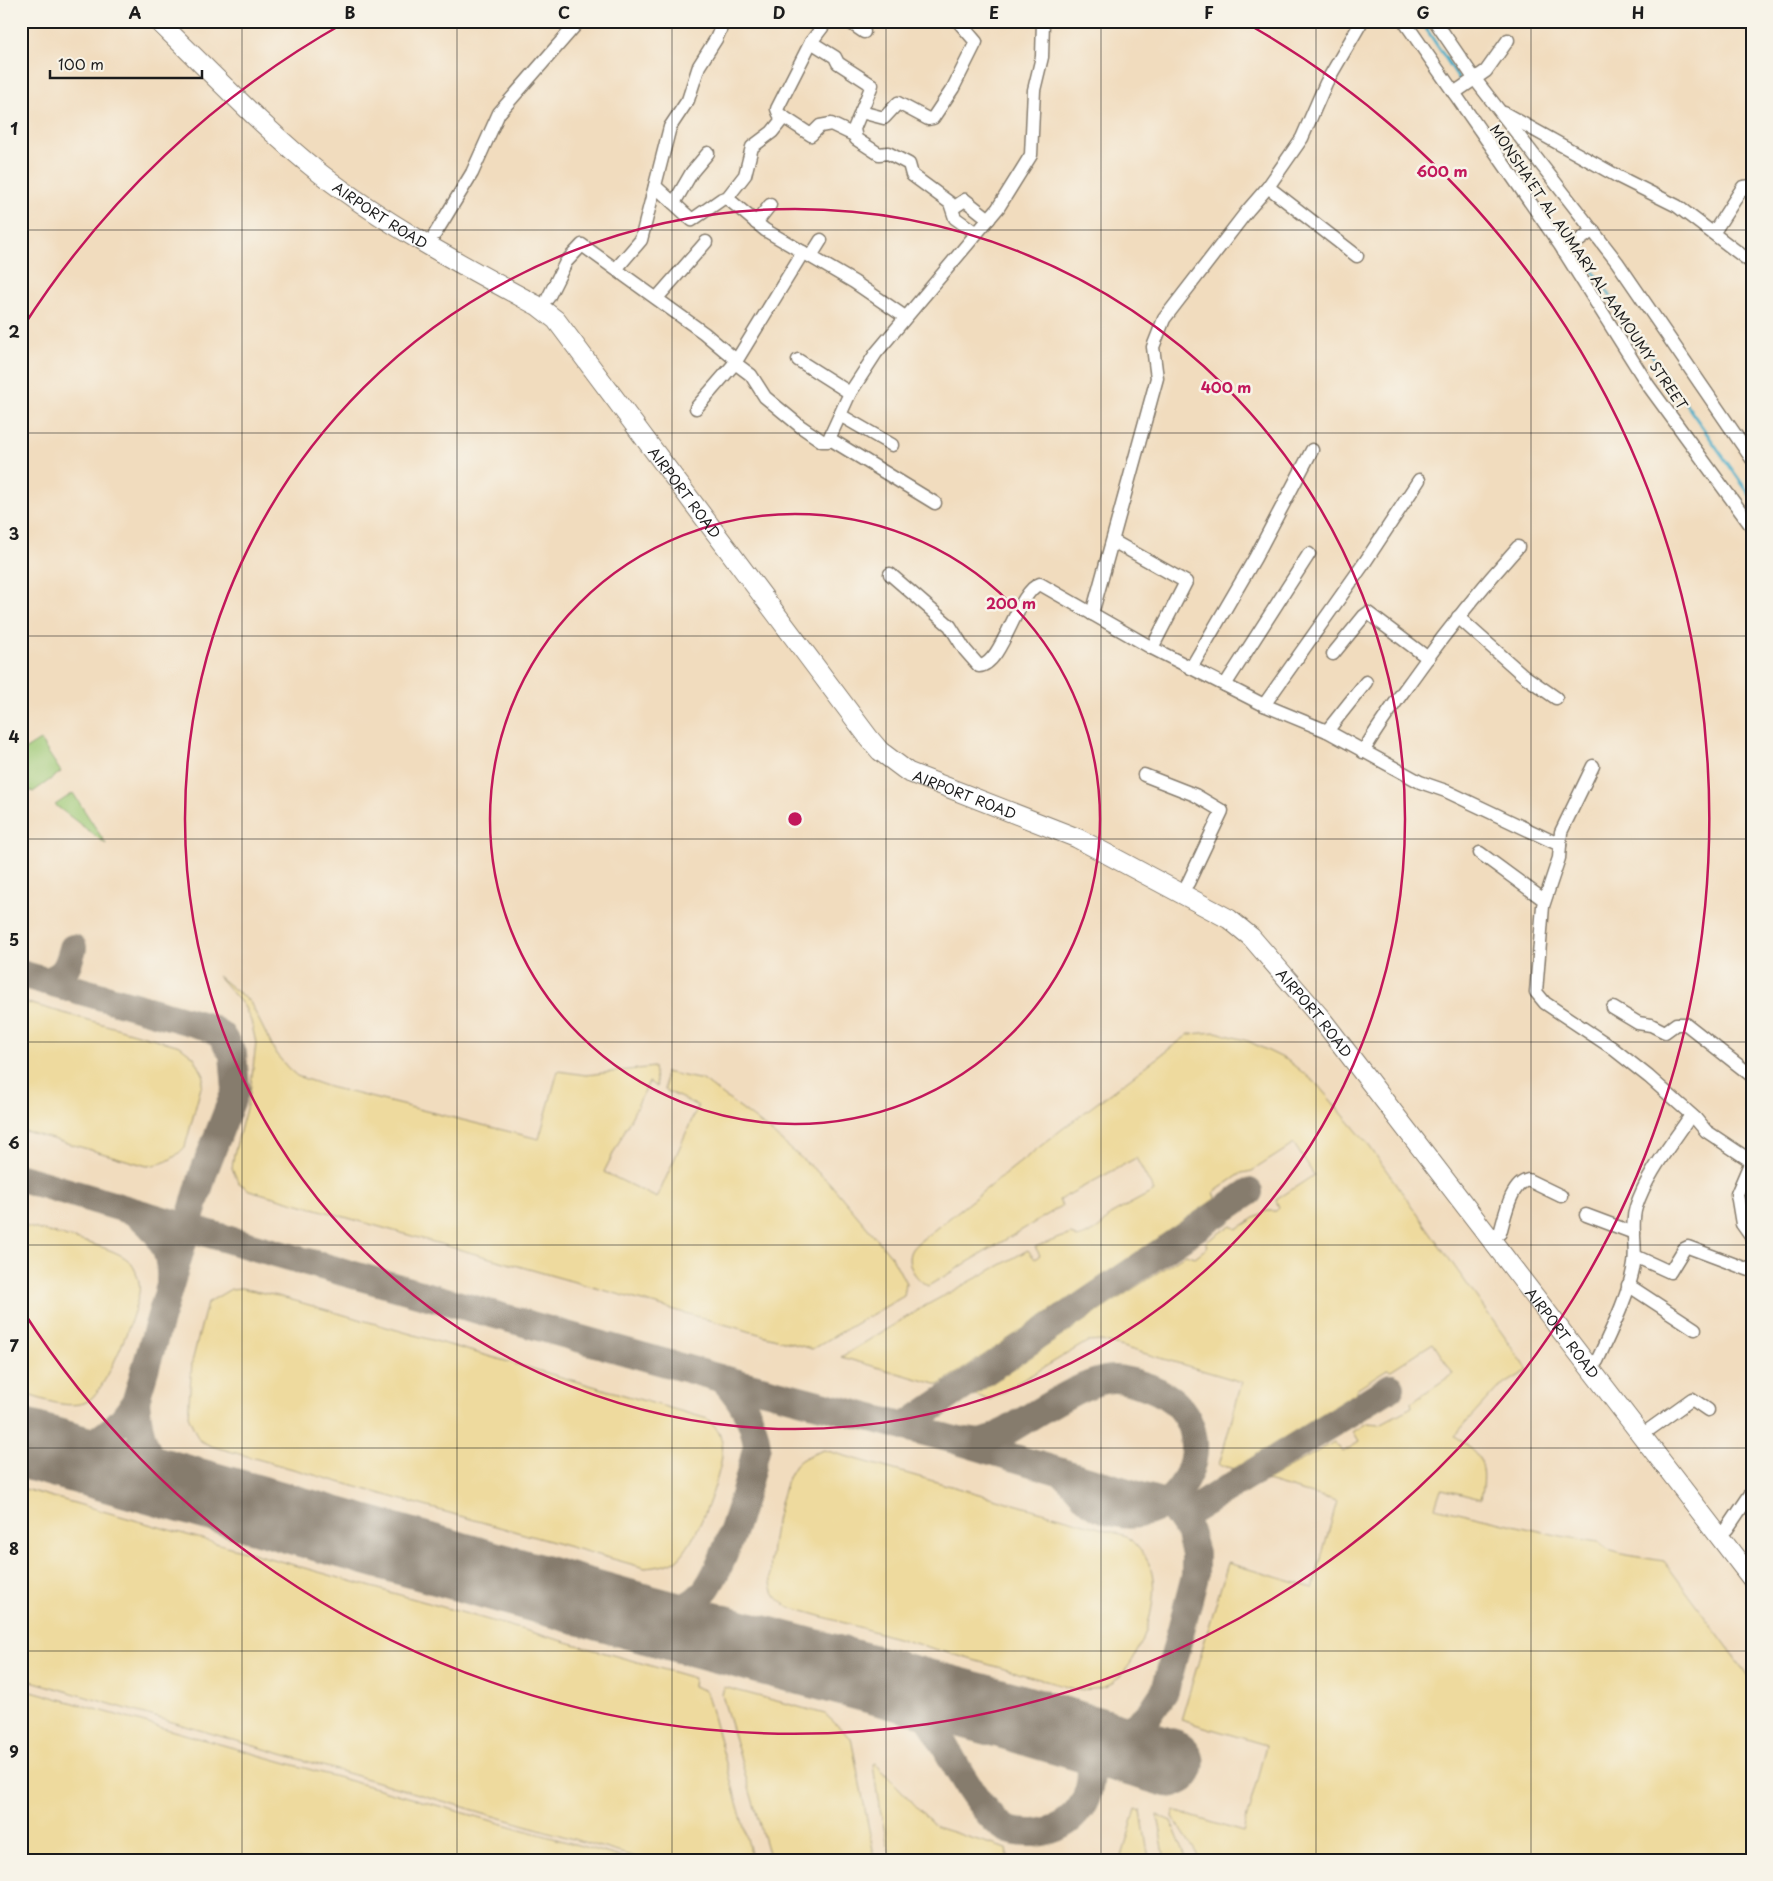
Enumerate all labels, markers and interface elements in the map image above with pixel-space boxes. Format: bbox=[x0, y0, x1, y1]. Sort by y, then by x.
text: A bbox=[129, 0, 142, 24]
text: B bbox=[345, 0, 356, 24]
text: C bbox=[558, 0, 570, 24]
text: D bbox=[773, 0, 785, 24]
text: E bbox=[989, 0, 999, 24]
text: F bbox=[1204, 0, 1214, 24]
text: G bbox=[1416, 0, 1430, 24]
text: H bbox=[1632, 0, 1644, 24]
scale bar bbox=[50, 48, 202, 80]
text: 100 m bbox=[58, 52, 104, 75]
text: 1 bbox=[10, 116, 18, 140]
street label: MONSHA'ET AL AUMARY AL AAMOUMY STREET bbox=[1485, 120, 1693, 414]
text: 600 m bbox=[1416, 159, 1468, 182]
street label: AIRPORT ROAD bbox=[329, 176, 432, 253]
text: 2 bbox=[8, 319, 20, 343]
text: 400 m bbox=[1201, 375, 1251, 398]
street label: AIRPORT ROAD bbox=[644, 442, 726, 542]
text: 3 bbox=[9, 521, 19, 545]
text: 200 m bbox=[986, 591, 1036, 614]
text: 4 bbox=[9, 724, 20, 748]
street label: AIRPORT ROAD bbox=[910, 765, 1020, 824]
centre of rings bbox=[786, 810, 804, 828]
text: 5 bbox=[9, 927, 19, 951]
street label: AIRPORT ROAD bbox=[1272, 964, 1358, 1061]
text: 6 bbox=[8, 1130, 20, 1154]
street label: AIRPORT ROAD bbox=[1521, 1283, 1604, 1383]
text: 7 bbox=[9, 1333, 19, 1357]
text: 8 bbox=[9, 1536, 19, 1560]
text: 9 bbox=[9, 1739, 19, 1763]

